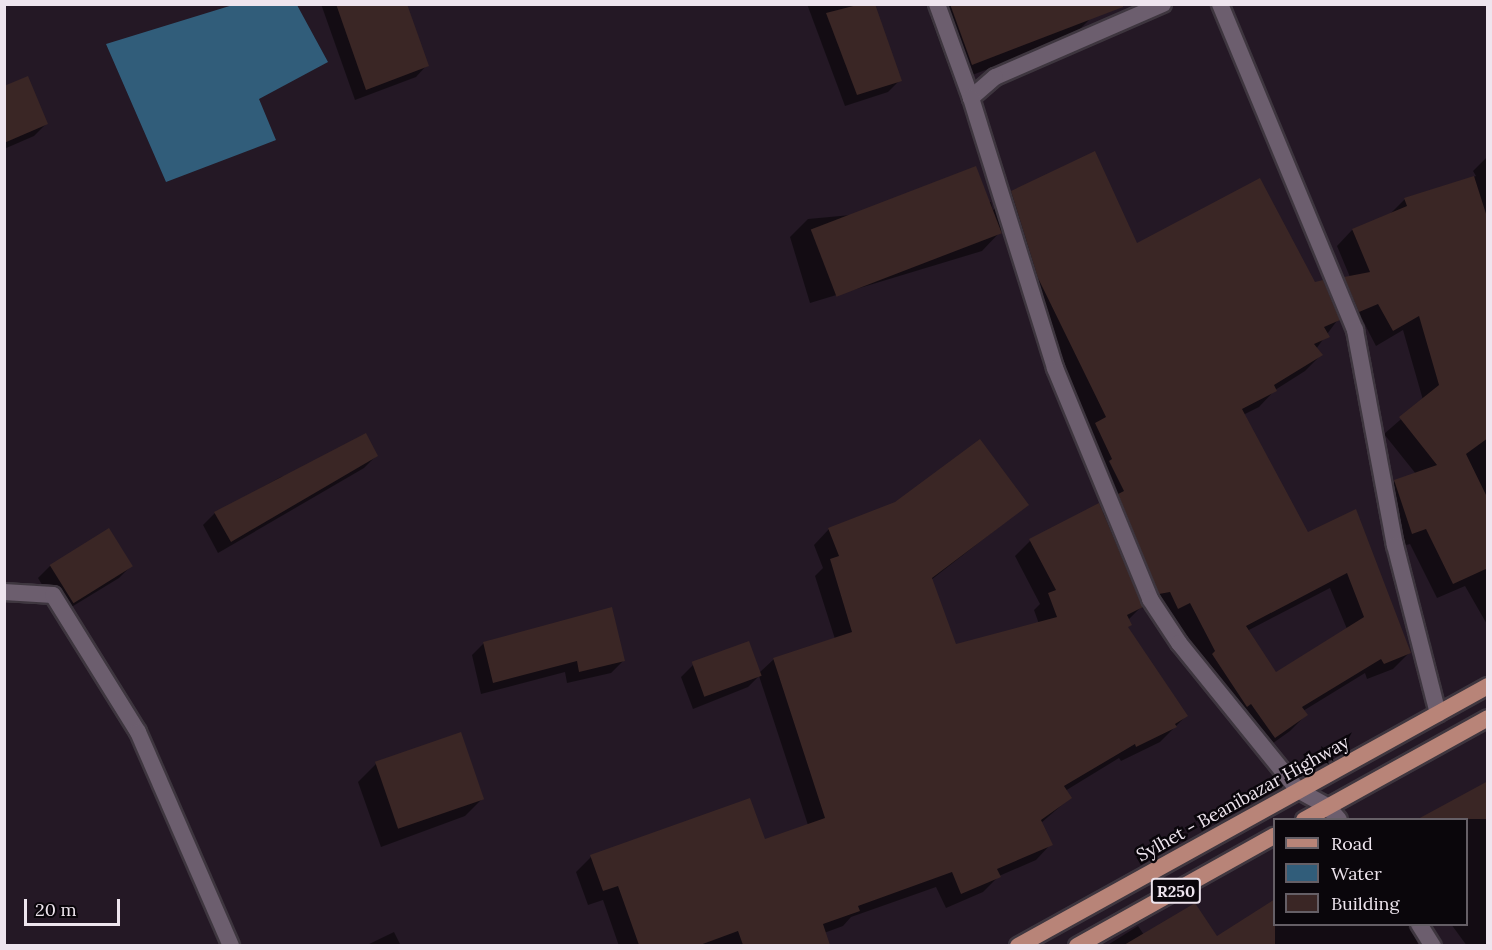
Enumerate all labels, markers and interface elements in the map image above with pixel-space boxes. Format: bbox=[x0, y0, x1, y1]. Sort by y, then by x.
street label: Sylhet - Beanibazar Highway bbox=[1133, 731, 1353, 867]
legend bbox=[1273, 818, 1468, 926]
text: Road bbox=[1331, 832, 1373, 855]
text: Water bbox=[1331, 862, 1382, 885]
road number: R250 bbox=[1150, 878, 1202, 904]
scale bar bbox=[27, 887, 123, 925]
text: Building bbox=[1331, 892, 1399, 915]
text: 20 m bbox=[35, 898, 77, 921]

